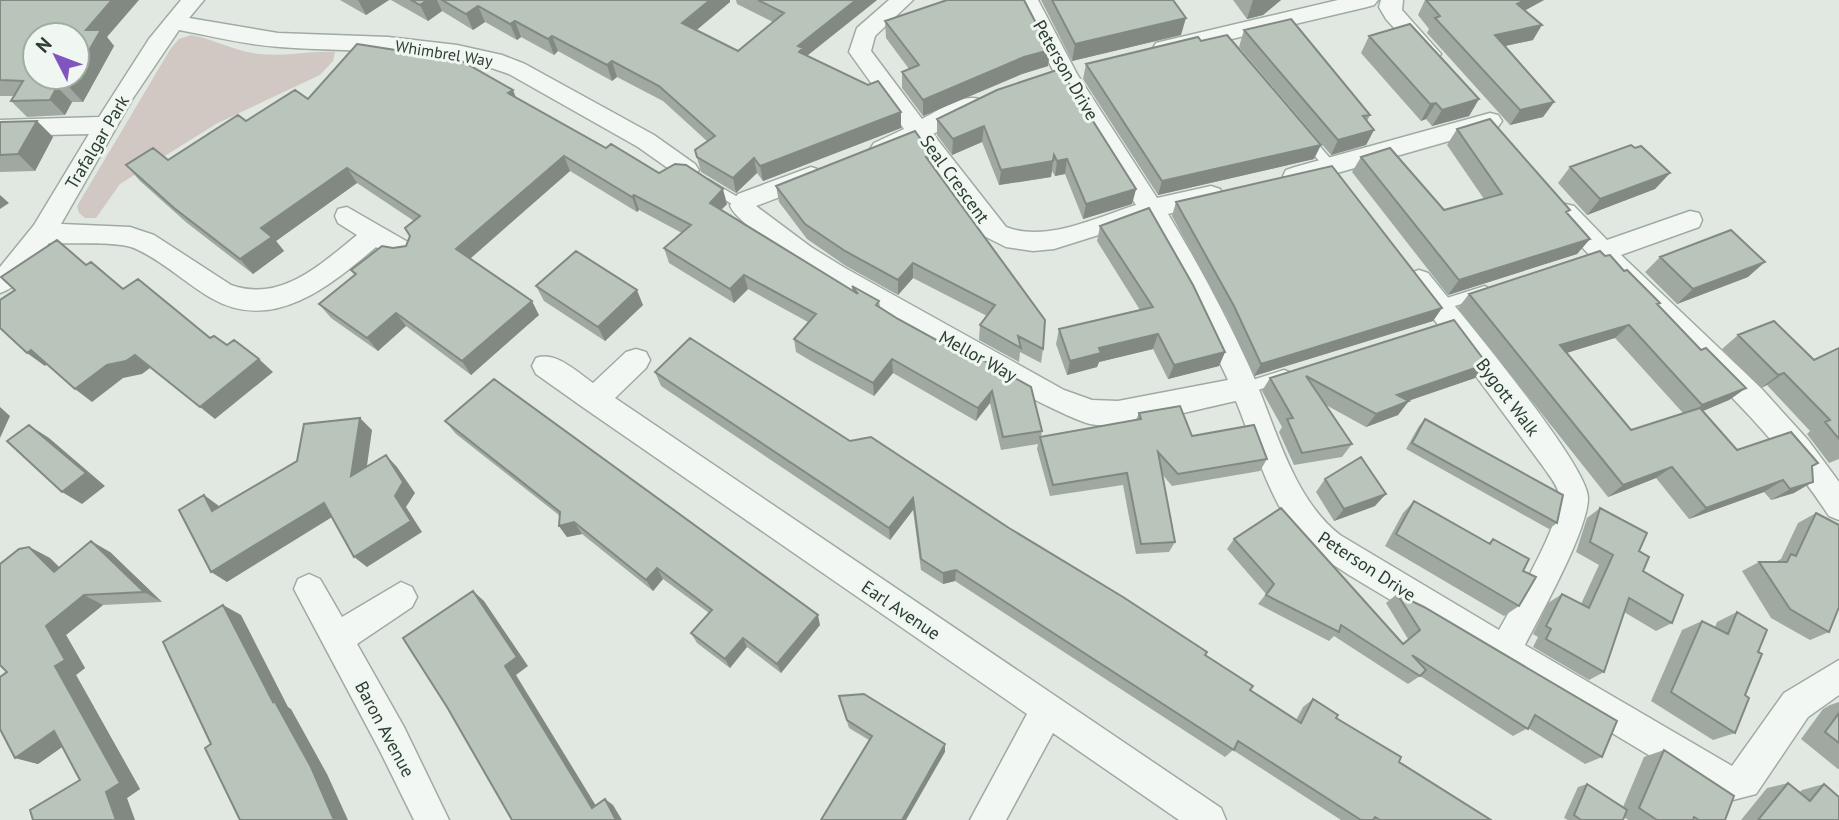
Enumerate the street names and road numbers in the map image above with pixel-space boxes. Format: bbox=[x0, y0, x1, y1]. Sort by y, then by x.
street label: Peterson Drive bbox=[1028, 16, 1104, 124]
street label: Whimbrel Way bbox=[394, 35, 495, 71]
street label: Trafalgar Park bbox=[60, 90, 134, 193]
street label: Seal Crescent bbox=[915, 130, 995, 228]
street label: Mellor Way bbox=[935, 325, 1022, 387]
street label: Bygott Walk bbox=[1471, 353, 1545, 441]
street label: Peterson Drive bbox=[1314, 526, 1420, 606]
street label: Earl Avenue bbox=[857, 575, 945, 645]
street label: Baron Avenue bbox=[350, 677, 420, 781]

